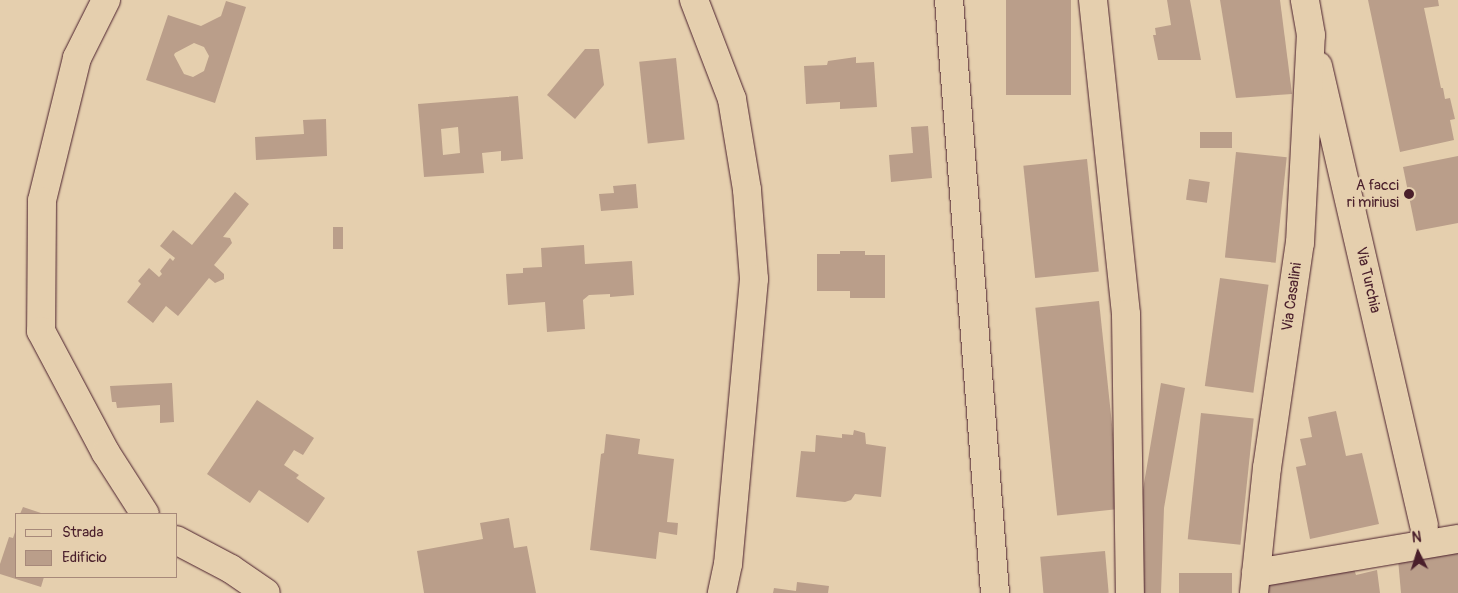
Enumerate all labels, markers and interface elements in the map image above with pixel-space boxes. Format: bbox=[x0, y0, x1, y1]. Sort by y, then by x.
place label: A facci ri miriusi bbox=[1347, 176, 1399, 211]
marker: A facci ri miriusi bbox=[1403, 188, 1415, 200]
street label: Via Turchia bbox=[1352, 245, 1384, 315]
street label: Via Casalini bbox=[1278, 262, 1306, 332]
legend bbox=[15, 513, 178, 578]
text: Strada bbox=[62, 523, 103, 542]
north arrow bbox=[1393, 528, 1443, 578]
text: N bbox=[1411, 529, 1422, 546]
text: Edificio bbox=[62, 548, 107, 567]

